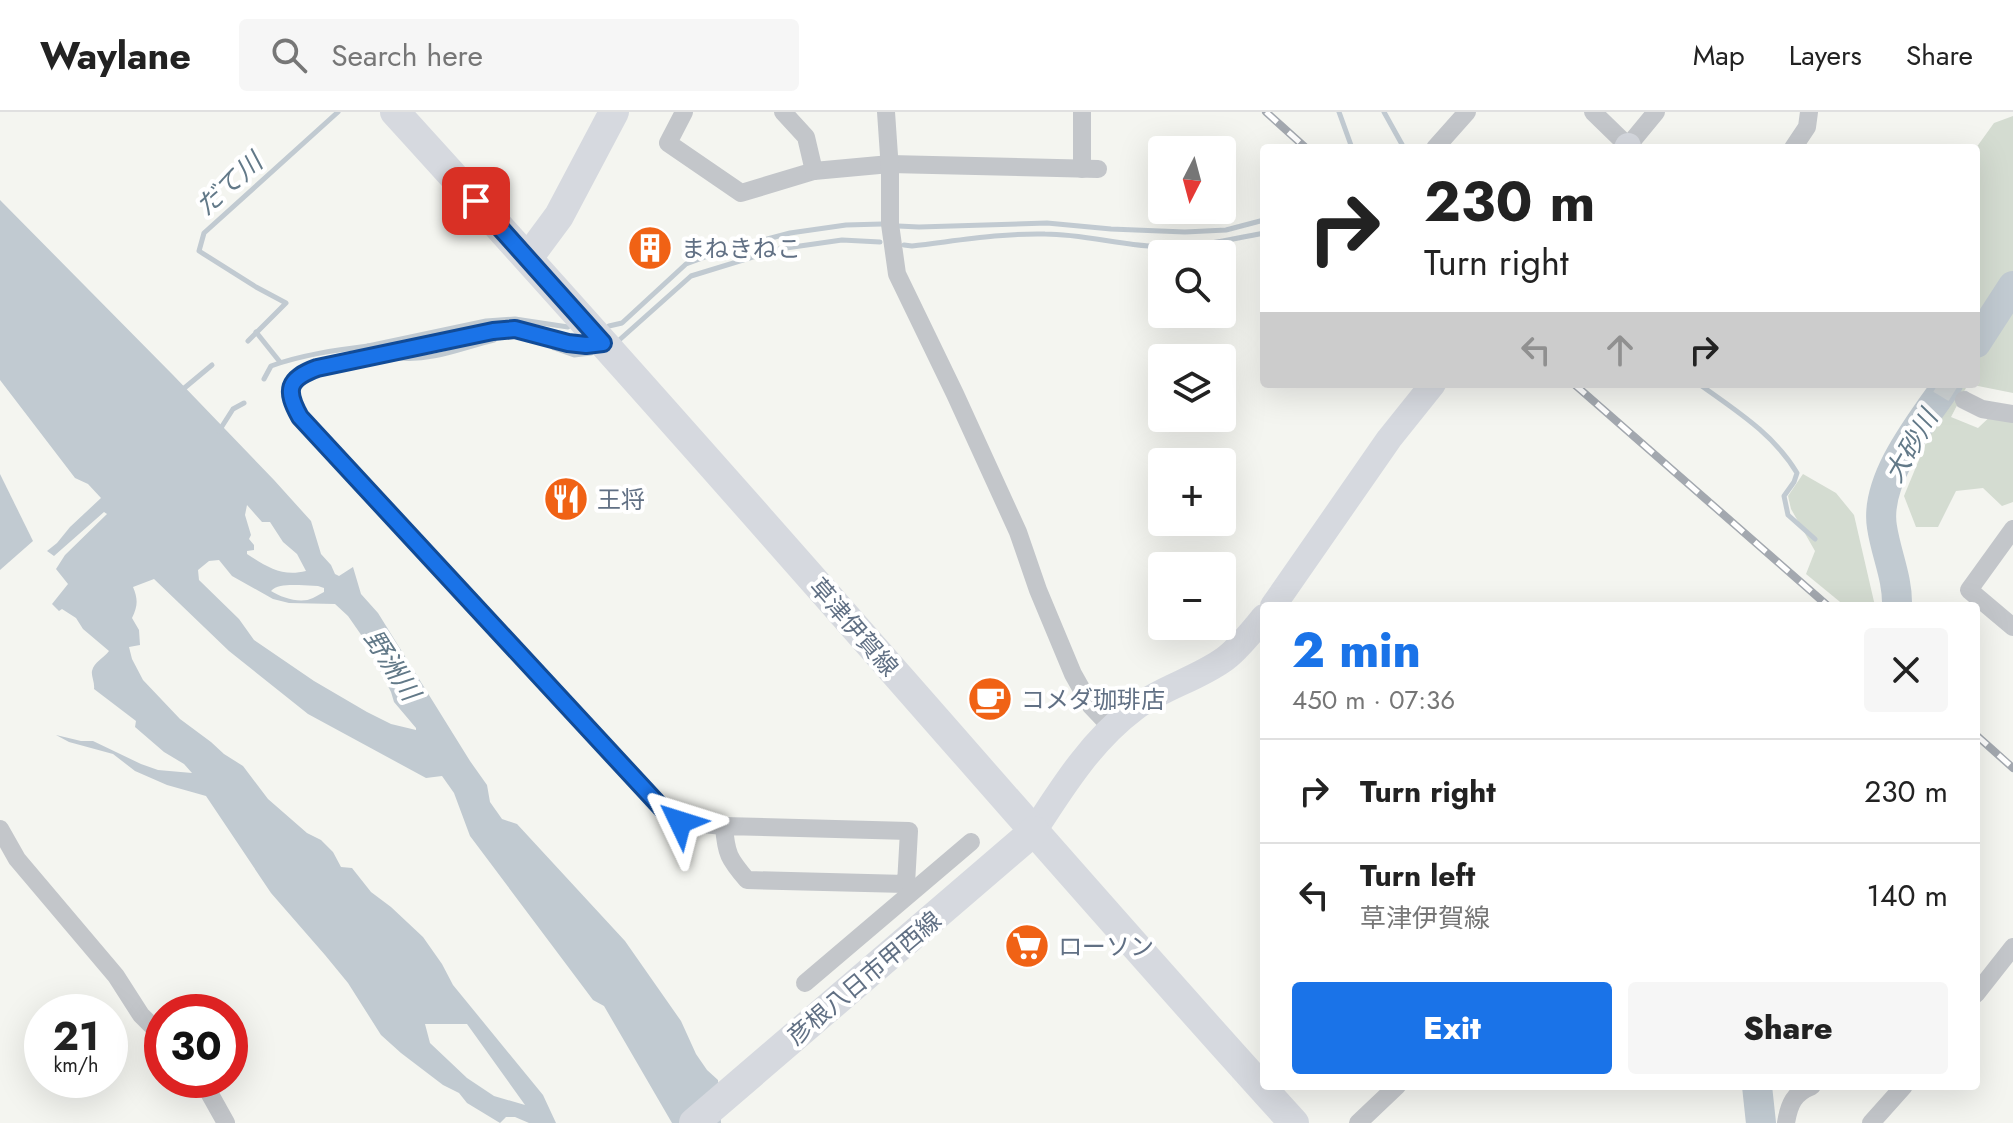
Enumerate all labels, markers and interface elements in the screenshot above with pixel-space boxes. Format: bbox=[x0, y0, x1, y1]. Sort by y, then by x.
search box bbox=[239, 19, 799, 91]
text: Waylane bbox=[40, 28, 191, 83]
icon: search bbox=[267, 33, 311, 77]
text: Search here bbox=[331, 34, 483, 77]
text: Map bbox=[1693, 35, 1745, 76]
text: Layers bbox=[1789, 35, 1862, 76]
text: Share bbox=[1906, 35, 1973, 76]
north arrow bbox=[1148, 136, 1236, 224]
map controls bbox=[1148, 136, 1236, 640]
water label: だて川 bbox=[187, 142, 273, 224]
text: 230 m bbox=[1424, 161, 1595, 242]
pin bbox=[442, 167, 510, 235]
icon: right bbox=[1292, 176, 1396, 280]
icon: arrive bbox=[454, 179, 498, 223]
building icon: まねきねこ bbox=[626, 224, 674, 272]
place label: まねきねこ bbox=[681, 231, 801, 266]
text: Turn right bbox=[1424, 236, 1569, 288]
button: search bbox=[1148, 240, 1236, 328]
icon: left bbox=[1514, 328, 1558, 372]
icon: ahead bbox=[1598, 328, 1642, 372]
icon: right bbox=[1682, 328, 1726, 372]
button: layers bbox=[1148, 344, 1236, 432]
water label: 大砂川 bbox=[1875, 400, 1948, 489]
button: + bbox=[1148, 448, 1236, 536]
restaurant icon: 王将 bbox=[542, 475, 590, 523]
place label: 王将 bbox=[597, 482, 645, 517]
button: − bbox=[1148, 552, 1236, 640]
street label: 草津伊賀線 bbox=[801, 570, 907, 684]
text: 2 min bbox=[1292, 616, 1421, 685]
water label: 野洲川 bbox=[355, 622, 431, 711]
button: close bbox=[1864, 628, 1948, 712]
cafe icon: コメダ珈琲店 bbox=[966, 675, 1014, 723]
text: 450 m · 07:36 bbox=[1292, 681, 1455, 719]
place label: コメダ珈琲店 bbox=[1021, 682, 1165, 717]
icon: right bbox=[1292, 769, 1336, 813]
text: Turn right bbox=[1360, 770, 1496, 813]
text: 230 m bbox=[1864, 770, 1948, 813]
position arrow bbox=[638, 780, 722, 864]
text: Turn left bbox=[1360, 854, 1475, 897]
icon: left bbox=[1292, 873, 1336, 917]
text: 140 m bbox=[1867, 874, 1948, 917]
text: 草津伊賀線 bbox=[1360, 899, 1490, 937]
street label: 彦根八日市甲西線 bbox=[779, 903, 949, 1053]
supermarket icon: ローソン bbox=[1003, 922, 1051, 970]
place label: ローソン bbox=[1058, 929, 1154, 964]
button: Exit bbox=[1292, 982, 1612, 1074]
button: Share bbox=[1628, 982, 1948, 1074]
speed limit sign: 30 bbox=[144, 994, 248, 1098]
text: 21 bbox=[53, 1007, 99, 1065]
text: km/h bbox=[53, 1051, 99, 1080]

